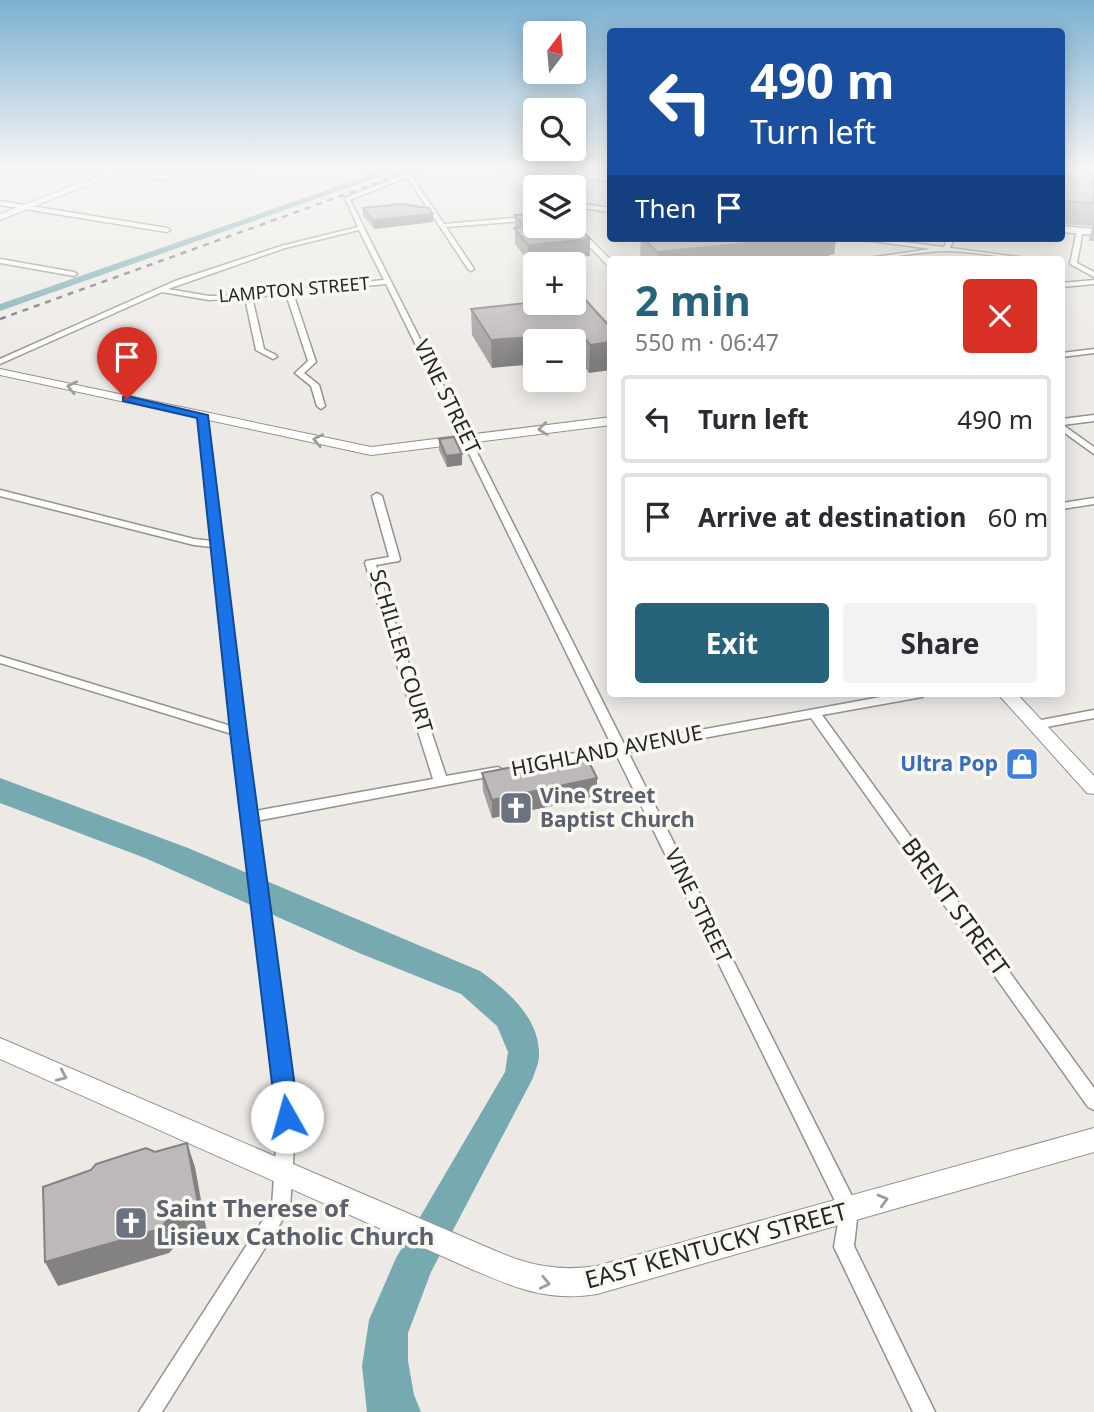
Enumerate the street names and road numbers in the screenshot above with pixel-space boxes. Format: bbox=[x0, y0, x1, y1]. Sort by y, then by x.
street label: LAMPTON STREET bbox=[217, 270, 370, 308]
street label: VINE STREET bbox=[408, 335, 488, 459]
street label: SCHILLER COURT bbox=[364, 566, 440, 736]
street label: HIGHLAND AVENUE bbox=[509, 718, 705, 782]
street label: BRENT STREET bbox=[895, 830, 1018, 982]
street label: VINE STREET bbox=[659, 844, 739, 968]
street label: EAST KENTUCKY STREET bbox=[581, 1193, 851, 1295]

